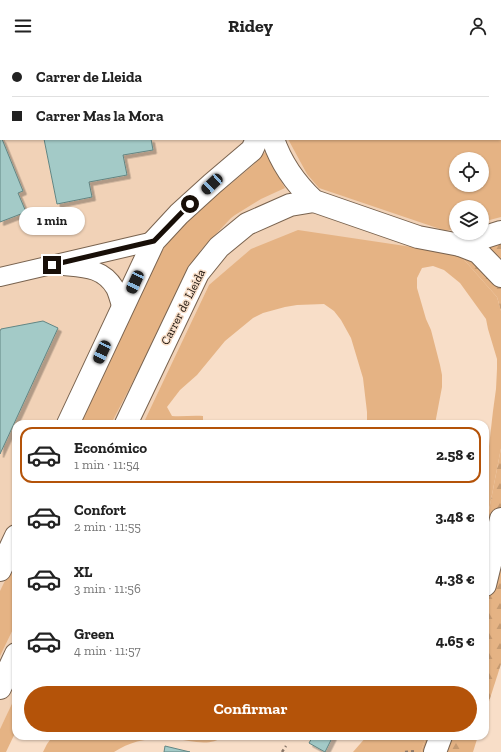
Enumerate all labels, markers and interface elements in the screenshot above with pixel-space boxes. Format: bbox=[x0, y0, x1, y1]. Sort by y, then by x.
icon: menu bbox=[12, 15, 34, 37]
text: Ridey bbox=[228, 15, 273, 37]
icon: person bbox=[467, 15, 489, 37]
text: Carrer de Lleida bbox=[36, 68, 142, 86]
text: Carrer Mas la Mora bbox=[36, 107, 164, 125]
map controls bbox=[449, 152, 489, 240]
button: locate bbox=[449, 152, 489, 192]
car bbox=[199, 171, 225, 197]
route start bbox=[181, 195, 199, 213]
button: layers bbox=[449, 200, 489, 240]
callout: 1 min bbox=[19, 207, 85, 235]
text: 1 min bbox=[37, 213, 67, 228]
route end bbox=[43, 256, 61, 274]
street label: Carrer de Lleida bbox=[158, 267, 208, 347]
car bbox=[124, 269, 146, 295]
car bbox=[91, 339, 113, 365]
icon: car bbox=[26, 437, 62, 473]
text: Económico bbox=[74, 439, 147, 457]
text: 2.58 € bbox=[436, 446, 475, 464]
text: 1 min · 11:54 bbox=[74, 457, 140, 472]
icon: car bbox=[26, 499, 62, 535]
text: Confort bbox=[74, 501, 126, 519]
text: 3.48 € bbox=[435, 508, 475, 526]
text: 2 min · 11:55 bbox=[74, 519, 141, 534]
icon: car bbox=[26, 561, 62, 597]
text: XL bbox=[74, 563, 92, 581]
text: 4.38 € bbox=[435, 570, 475, 588]
text: 3 min · 11:56 bbox=[74, 581, 141, 596]
icon: car bbox=[26, 623, 62, 659]
text: Green bbox=[74, 625, 114, 643]
text: 4.65 € bbox=[436, 632, 475, 650]
text: 4 min · 11:57 bbox=[74, 643, 141, 658]
button: Confirmar bbox=[24, 686, 477, 732]

